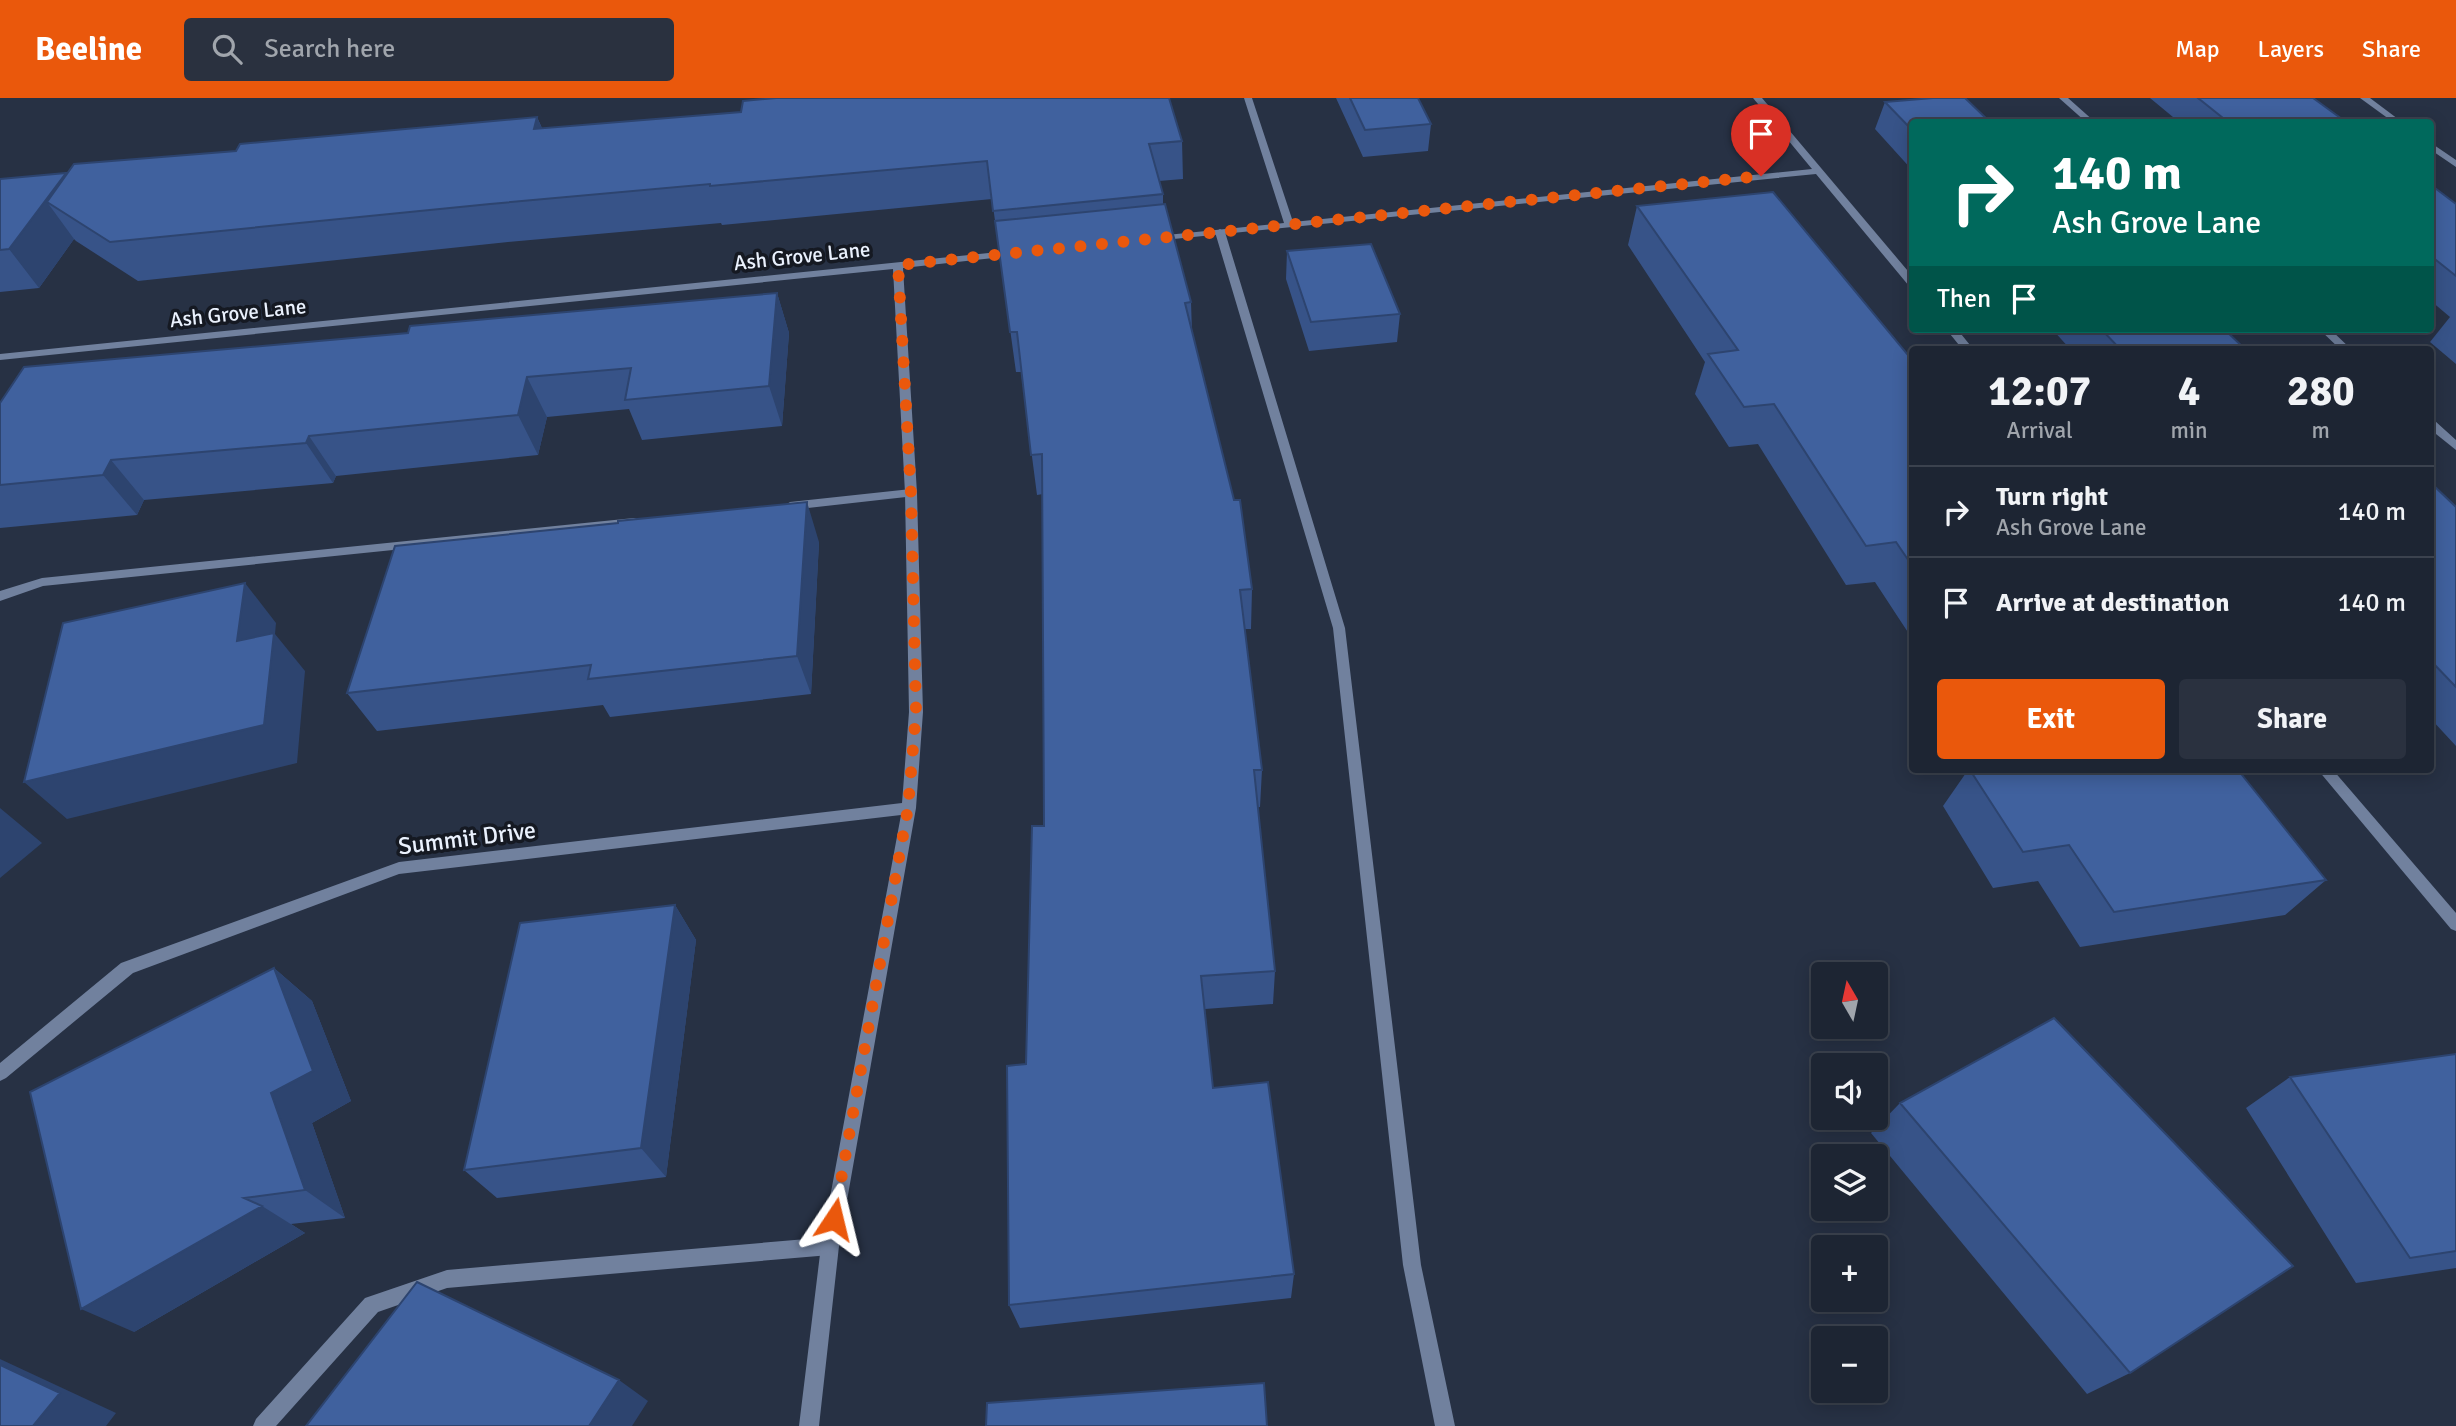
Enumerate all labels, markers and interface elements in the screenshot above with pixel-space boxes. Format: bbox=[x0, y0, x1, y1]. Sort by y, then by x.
search box bbox=[184, 18, 674, 81]
text: Beeline bbox=[35, 29, 142, 70]
icon: search bbox=[208, 30, 246, 68]
text: Search here bbox=[264, 33, 395, 65]
text: Map bbox=[2175, 34, 2220, 64]
text: Layers bbox=[2258, 34, 2324, 64]
text: Share bbox=[2362, 34, 2421, 64]
pin bbox=[1731, 104, 1791, 176]
icon: arrive bbox=[1742, 115, 1780, 153]
text: 140 m bbox=[2052, 143, 2182, 203]
icon: right bbox=[1937, 147, 2028, 238]
text: Ash Grove Lane bbox=[2052, 203, 2261, 242]
street label: Ash Grove Lane bbox=[732, 236, 872, 276]
icon: arrive bbox=[2005, 280, 2043, 318]
text: Then bbox=[1937, 283, 1991, 315]
street label: Ash Grove Lane bbox=[168, 293, 308, 333]
text: 12:07 bbox=[1988, 366, 2091, 417]
text: 4 bbox=[2178, 366, 2200, 417]
text: 280 bbox=[2287, 366, 2355, 417]
text: Arrival bbox=[2007, 416, 2073, 445]
text: min bbox=[2170, 416, 2208, 445]
text: m bbox=[2312, 416, 2330, 445]
text: Turn right bbox=[1996, 481, 2108, 513]
icon: right bbox=[1937, 493, 1975, 531]
text: 140 m bbox=[2337, 496, 2406, 528]
text: Ash Grove Lane bbox=[1996, 513, 2146, 542]
icon: arrive bbox=[1937, 584, 1975, 622]
text: Arrive at destination bbox=[1996, 587, 2229, 619]
text: 140 m bbox=[2337, 587, 2406, 619]
button: Exit bbox=[1937, 679, 2165, 759]
button: Share bbox=[2179, 679, 2406, 759]
street label: Summit Drive bbox=[396, 815, 538, 861]
north arrow bbox=[1811, 962, 1888, 1040]
map controls bbox=[1811, 962, 1888, 1403]
button: sound bbox=[1811, 1053, 1888, 1130]
button: layers bbox=[1811, 1144, 1888, 1221]
position arrow bbox=[797, 1182, 871, 1256]
button: + bbox=[1811, 1235, 1888, 1312]
button: − bbox=[1811, 1326, 1888, 1403]

